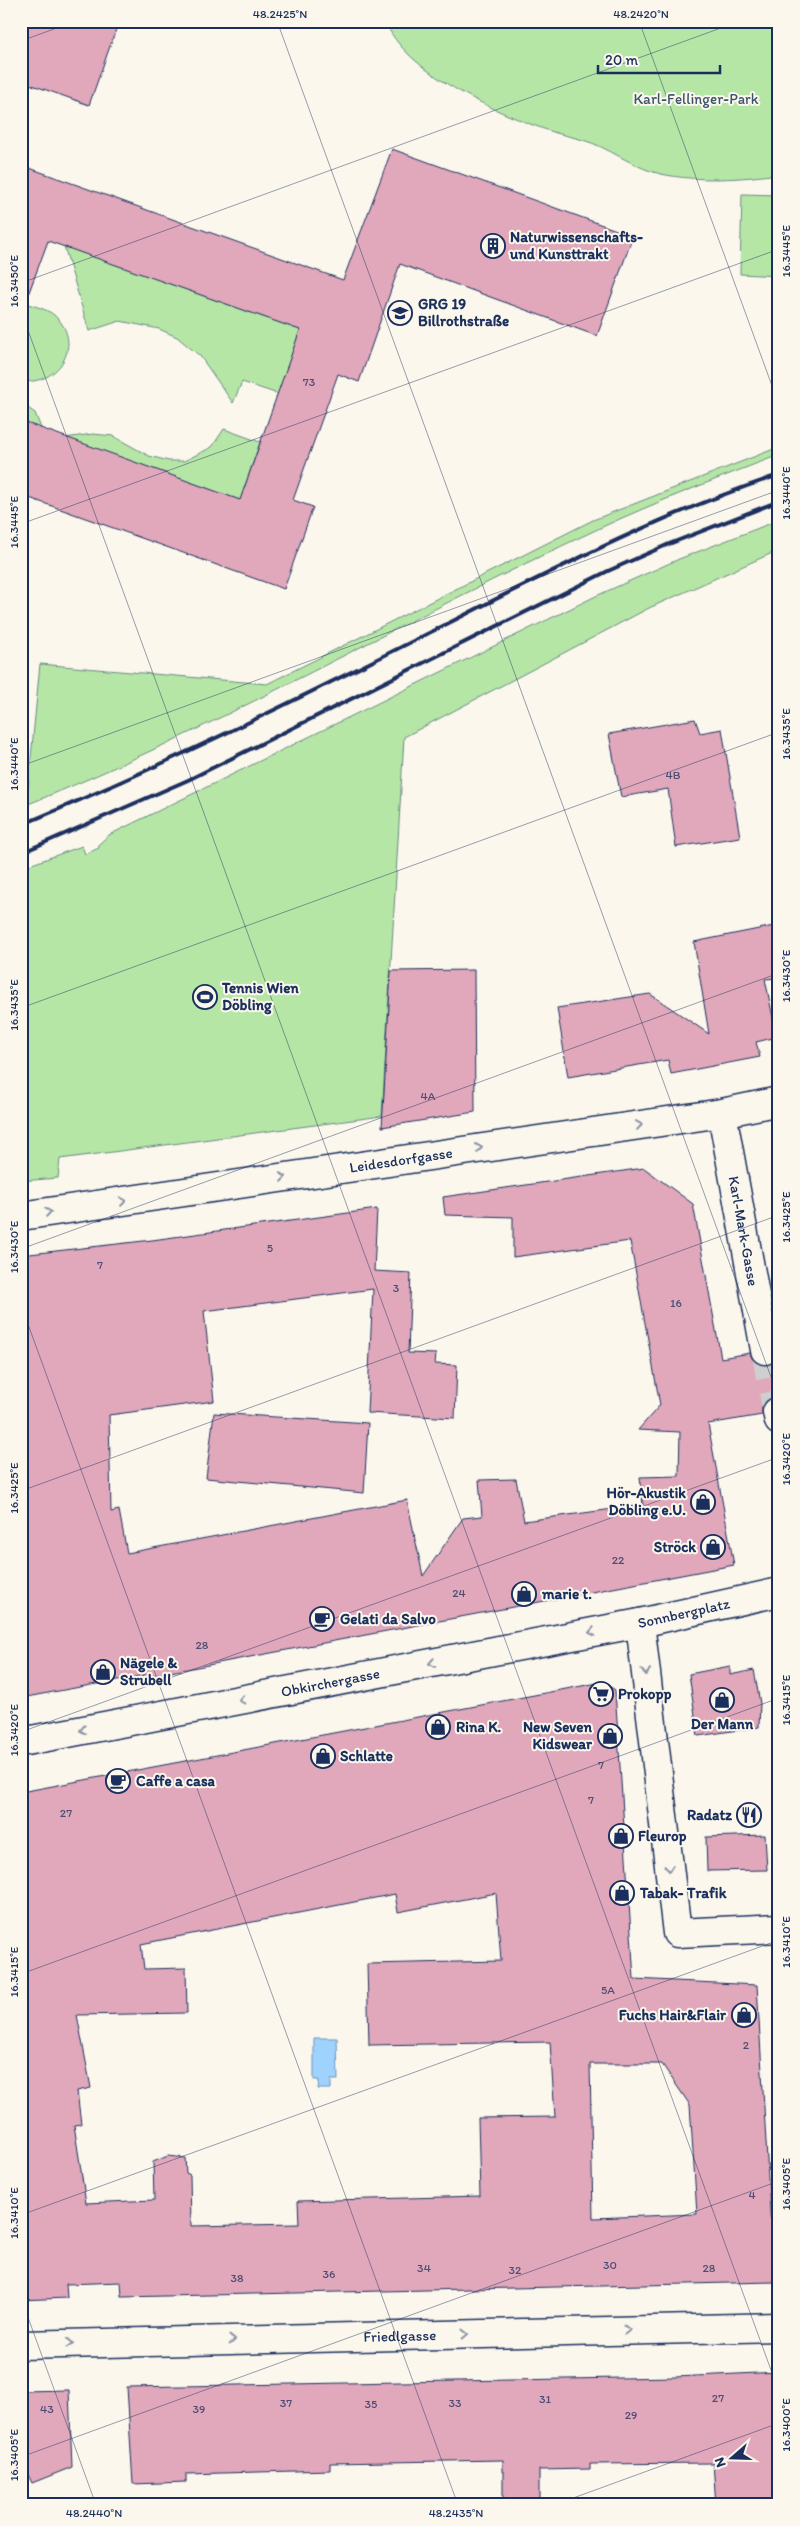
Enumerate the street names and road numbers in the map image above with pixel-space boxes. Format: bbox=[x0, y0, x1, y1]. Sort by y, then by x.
street label: Leidesdorfgasse bbox=[348, 1144, 454, 1177]
street label: Karl-Mark-Gasse bbox=[725, 1175, 762, 1288]
street label: Sonnbergplatz bbox=[636, 1594, 731, 1632]
street label: Obkirchergasse bbox=[279, 1664, 381, 1701]
street label: Friedlgasse bbox=[363, 2326, 437, 2346]

